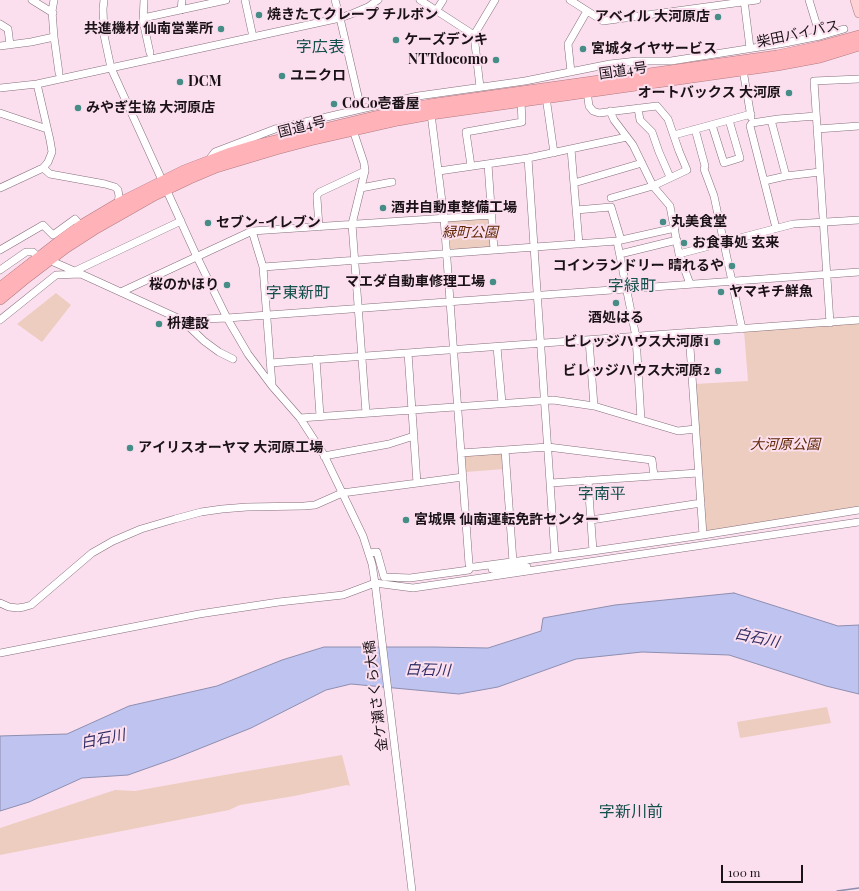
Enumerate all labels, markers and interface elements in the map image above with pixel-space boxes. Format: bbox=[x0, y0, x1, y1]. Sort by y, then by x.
place label: 焼きたてクレープ チルボン bbox=[267, 7, 438, 23]
place label: アベイル 大河原店 bbox=[595, 9, 710, 25]
marker: 焼きたてクレープ チルボン bbox=[254, 10, 264, 20]
marker: アベイル 大河原店 bbox=[713, 12, 723, 22]
street label: 柴田バイパス bbox=[755, 17, 841, 51]
place label: 共進機材 仙南営業所 bbox=[84, 21, 213, 37]
marker: 共進機材 仙南営業所 bbox=[216, 24, 226, 34]
place label: ケーズデンキ bbox=[404, 32, 488, 48]
marker: ケーズデンキ bbox=[391, 35, 401, 45]
district label: 字広表 bbox=[296, 37, 344, 57]
place label: 宮城タイヤサービス bbox=[591, 41, 717, 57]
marker: 宮城タイヤサービス bbox=[578, 44, 588, 54]
place label: NTTdocomo bbox=[408, 52, 488, 68]
marker: NTTdocomo bbox=[491, 55, 501, 65]
street label: 国道4号 bbox=[598, 59, 648, 83]
place label: ユニクロ bbox=[290, 68, 346, 84]
marker: ユニクロ bbox=[277, 71, 287, 81]
place label: DCM bbox=[188, 74, 222, 90]
marker: DCM bbox=[175, 77, 185, 87]
place label: オートバックス 大河原 bbox=[638, 85, 781, 101]
marker: オートバックス 大河原 bbox=[784, 88, 794, 98]
place label: CoCo壱番屋 bbox=[342, 96, 420, 112]
marker: CoCo壱番屋 bbox=[329, 99, 339, 109]
place label: みやぎ生協 大河原店 bbox=[86, 100, 215, 116]
marker: みやぎ生協 大河原店 bbox=[73, 103, 83, 113]
street label: 国道4号 bbox=[276, 113, 328, 141]
place label: 酒井自動車整備工場 bbox=[391, 200, 517, 216]
marker: 酒井自動車整備工場 bbox=[378, 203, 388, 213]
place label: 丸美食堂 bbox=[671, 214, 727, 230]
place label: セブン-イレブン bbox=[216, 215, 321, 231]
marker: 丸美食堂 bbox=[658, 217, 668, 227]
marker: セブン-イレブン bbox=[203, 218, 213, 228]
park label: 緑町公園 bbox=[442, 225, 498, 241]
place label: お食事処 玄来 bbox=[692, 235, 779, 251]
marker: お食事処 玄来 bbox=[679, 238, 689, 248]
place label: コインランドリー 晴れるや bbox=[553, 258, 724, 274]
marker: コインランドリー 晴れるや bbox=[727, 261, 737, 271]
place label: マエダ自動車修理工場 bbox=[345, 274, 485, 290]
district label: 字緑町 bbox=[608, 276, 656, 296]
place label: 桜のかほり bbox=[149, 277, 219, 293]
marker: マエダ自動車修理工場 bbox=[488, 277, 498, 287]
marker: 桜のかほり bbox=[222, 280, 232, 290]
district label: 字東新町 bbox=[266, 283, 330, 303]
place label: ヤマキチ鮮魚 bbox=[729, 284, 813, 300]
marker: ヤマキチ鮮魚 bbox=[716, 287, 726, 297]
marker: 酒処はる bbox=[611, 298, 621, 308]
place label: 酒処はる bbox=[588, 310, 644, 326]
place label: 枡建設 bbox=[167, 316, 209, 332]
marker: 枡建設 bbox=[154, 319, 164, 329]
place label: ビレッジハウス大河原1 bbox=[564, 334, 709, 350]
marker: ビレッジハウス大河原1 bbox=[712, 337, 722, 347]
place label: ビレッジハウス大河原2 bbox=[563, 363, 710, 379]
marker: ビレッジハウス大河原2 bbox=[713, 366, 723, 376]
park label: 大河原公園 bbox=[750, 437, 820, 453]
place label: アイリスオーヤマ 大河原工場 bbox=[138, 440, 323, 456]
marker: アイリスオーヤマ 大河原工場 bbox=[125, 443, 135, 453]
district label: 字南平 bbox=[578, 484, 626, 504]
place label: 宮城県 仙南運転免許センター bbox=[414, 512, 599, 528]
marker: 宮城県 仙南運転免許センター bbox=[401, 515, 411, 525]
water label: 白石川 bbox=[733, 625, 781, 651]
street label: 金ケ瀬さくら大橋 bbox=[361, 639, 391, 753]
water label: 白石川 bbox=[405, 660, 451, 680]
water label: 白石川 bbox=[79, 726, 127, 752]
district label: 字新川前 bbox=[599, 802, 663, 822]
scale bar bbox=[723, 857, 805, 883]
text: 100 m bbox=[728, 864, 760, 880]

